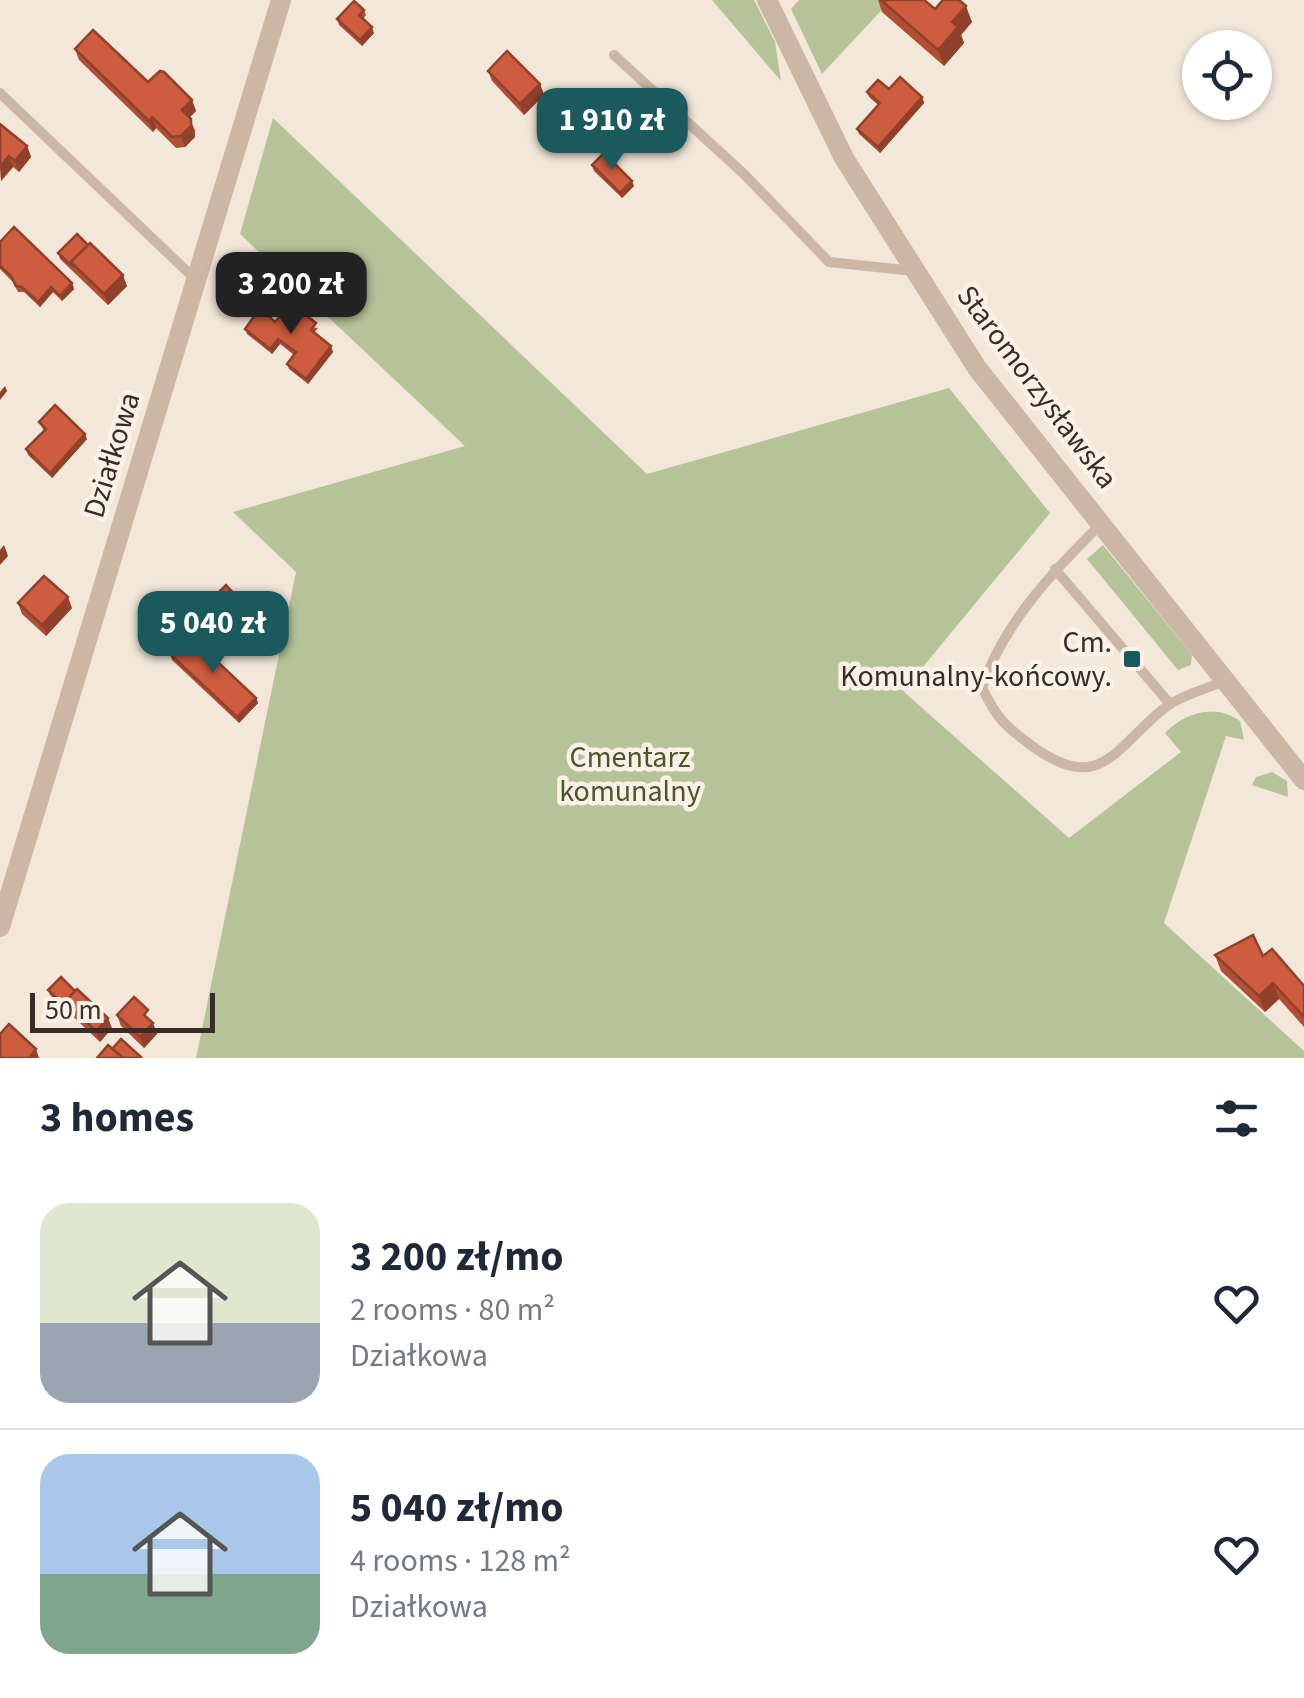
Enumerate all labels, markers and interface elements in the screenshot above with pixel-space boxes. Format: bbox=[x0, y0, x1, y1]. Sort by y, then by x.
map controls bbox=[1182, 30, 1272, 120]
button: locate bbox=[1182, 30, 1272, 120]
pin: 1 910 zł bbox=[509, 88, 715, 173]
text: 1 910 zł bbox=[559, 97, 665, 143]
pin: 3 200 zł bbox=[188, 252, 394, 337]
text: 3 200 zł bbox=[238, 261, 344, 307]
street label: Staromorzysławska bbox=[946, 276, 1128, 498]
street label: Działkowa bbox=[73, 387, 151, 523]
pin: 5 040 zł bbox=[110, 591, 316, 676]
text: 5 040 zł bbox=[160, 600, 266, 646]
place label: Cm. Komunalny-końcowy. bbox=[840, 621, 1112, 698]
marker: Cm. Komunalny-końcowy. bbox=[1121, 648, 1143, 670]
park label: Cmentarz komunalny bbox=[559, 736, 701, 813]
scale bar bbox=[30, 988, 215, 1032]
text: 50 m bbox=[45, 990, 102, 1030]
text: 3 homes bbox=[40, 1088, 194, 1148]
icon: filters bbox=[1209, 1091, 1264, 1146]
text: 3 200 zł/mo bbox=[350, 1227, 563, 1287]
icon: home bbox=[120, 1243, 240, 1363]
icon: heart bbox=[1209, 1276, 1264, 1331]
text: 2 rooms · 80 m² bbox=[350, 1287, 555, 1333]
text: Działkowa bbox=[350, 1333, 488, 1379]
text: 5 040 zł/mo bbox=[350, 1478, 563, 1538]
icon: home bbox=[120, 1494, 240, 1614]
icon: heart bbox=[1209, 1527, 1264, 1582]
text: 4 rooms · 128 m² bbox=[350, 1538, 571, 1584]
text: Działkowa bbox=[350, 1584, 488, 1630]

